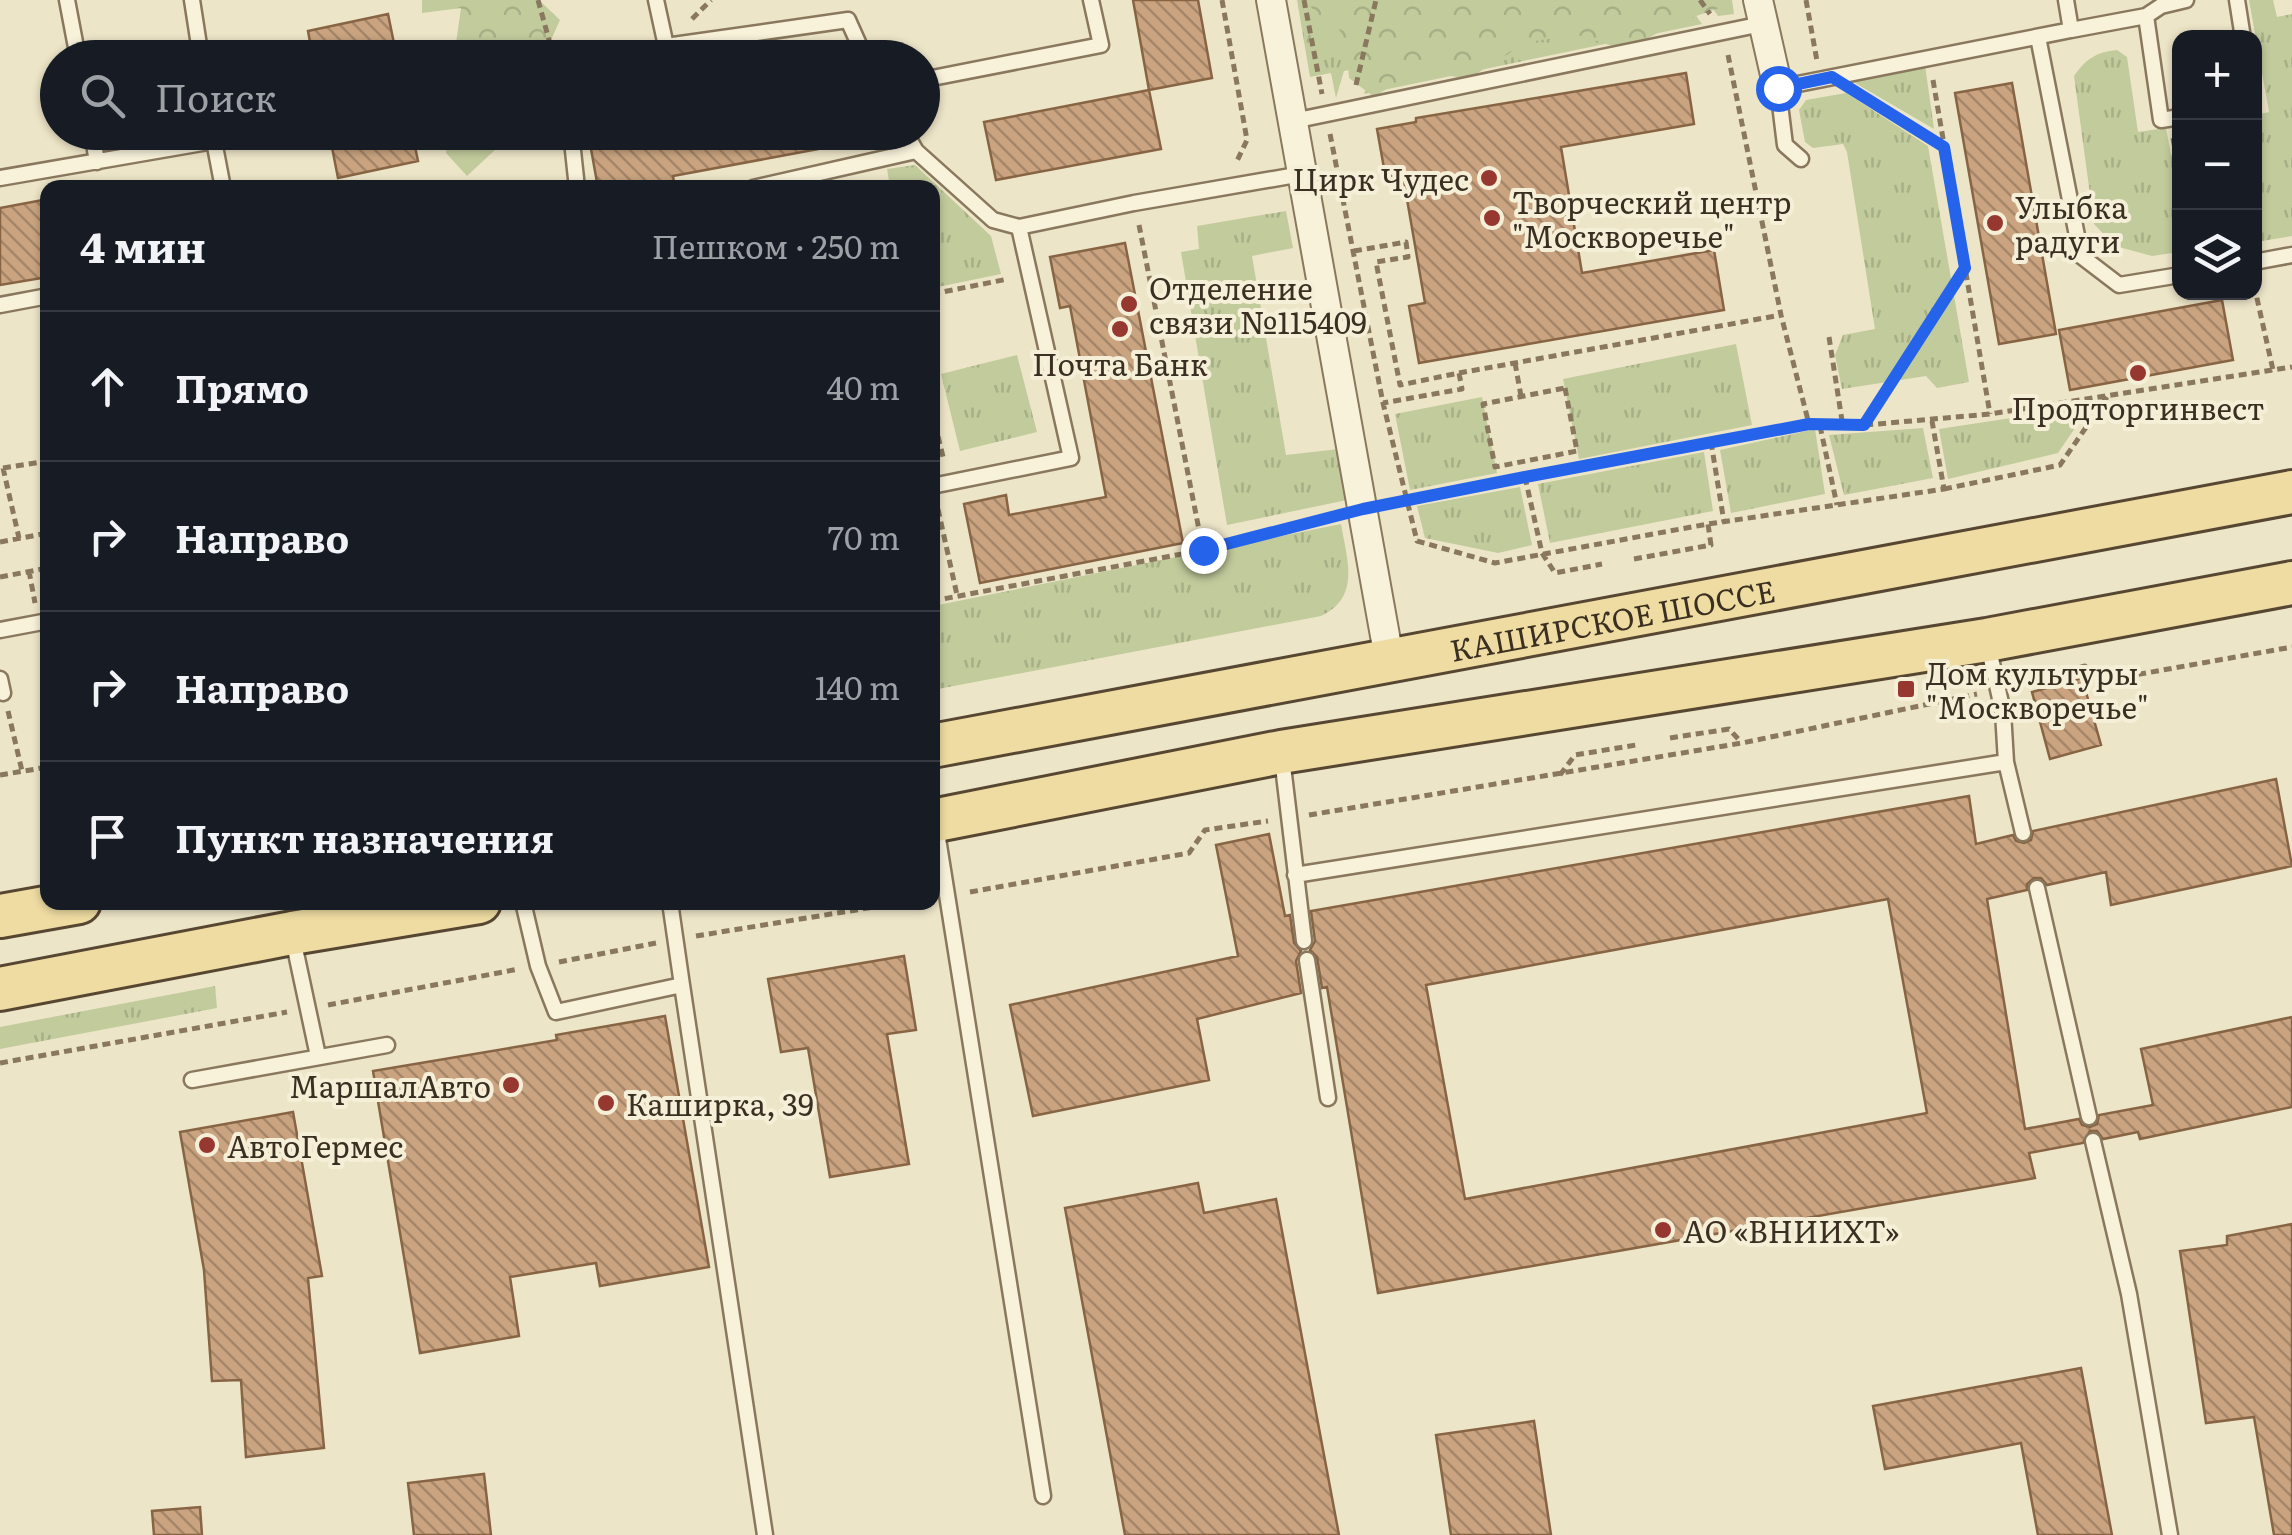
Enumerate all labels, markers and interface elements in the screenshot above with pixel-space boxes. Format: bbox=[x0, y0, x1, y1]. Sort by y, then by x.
map controls bbox=[2172, 30, 2262, 300]
button: + bbox=[2172, 30, 2262, 120]
search box bbox=[40, 40, 940, 150]
route start bbox=[1756, 66, 1802, 112]
text: Поиск bbox=[155, 67, 277, 124]
icon: search bbox=[75, 68, 130, 123]
button: − bbox=[2172, 120, 2262, 210]
place label: Цирк Чудес bbox=[1292, 156, 1469, 200]
marker: Цирк Чудес bbox=[1478, 167, 1500, 189]
place label: Творческий центр "Москворечье" bbox=[1512, 179, 1791, 257]
place label: Улыбка радуги bbox=[2015, 184, 2128, 262]
marker: Творческий центр "Москворечье" bbox=[1481, 207, 1503, 229]
button: layers bbox=[2172, 210, 2262, 300]
marker: Улыбка радуги bbox=[1984, 212, 2006, 234]
text: 4 мин bbox=[80, 214, 206, 276]
text: Пешком · 250 m bbox=[652, 221, 900, 269]
place label: Отделение связи №115409 bbox=[1149, 265, 1367, 343]
marker: Отделение связи №115409 bbox=[1118, 293, 1140, 315]
marker: Почта Банк bbox=[1109, 318, 1131, 340]
place label: Почта Банк bbox=[1032, 341, 1208, 385]
text: Прямо bbox=[175, 358, 309, 415]
icon: ahead bbox=[80, 359, 135, 414]
text: 40 m bbox=[826, 362, 900, 410]
marker: Продторгинвест bbox=[2127, 362, 2149, 384]
place label: Продторгинвест bbox=[2012, 385, 2265, 429]
text: Направо bbox=[175, 508, 349, 565]
icon: right bbox=[80, 509, 135, 564]
text: 70 m bbox=[828, 512, 900, 560]
route end bbox=[1181, 528, 1227, 574]
street label: КАШИРСКОЕ ШОССЕ bbox=[1446, 567, 1779, 671]
place label: Дом культуры "Москворечье" bbox=[1926, 650, 2149, 728]
text: Направо bbox=[175, 658, 349, 715]
icon: right bbox=[80, 659, 135, 714]
text: 140 m bbox=[815, 662, 900, 710]
marker: Дом культуры "Москворечье" bbox=[1895, 678, 1917, 700]
text: Пункт назначения bbox=[175, 808, 554, 865]
icon: arrive bbox=[80, 809, 135, 864]
place label: МаршалАвто bbox=[289, 1063, 491, 1107]
marker: МаршалАвто bbox=[500, 1074, 522, 1096]
place label: Каширка, 39 bbox=[626, 1081, 814, 1125]
marker: Каширка, 39 bbox=[595, 1092, 617, 1114]
place label: АвтоГермес bbox=[227, 1123, 403, 1167]
marker: АвтоГермес bbox=[196, 1134, 218, 1156]
place label: АО «ВНИИХТ» bbox=[1683, 1208, 1900, 1252]
marker: АО «ВНИИХТ» bbox=[1652, 1219, 1674, 1241]

